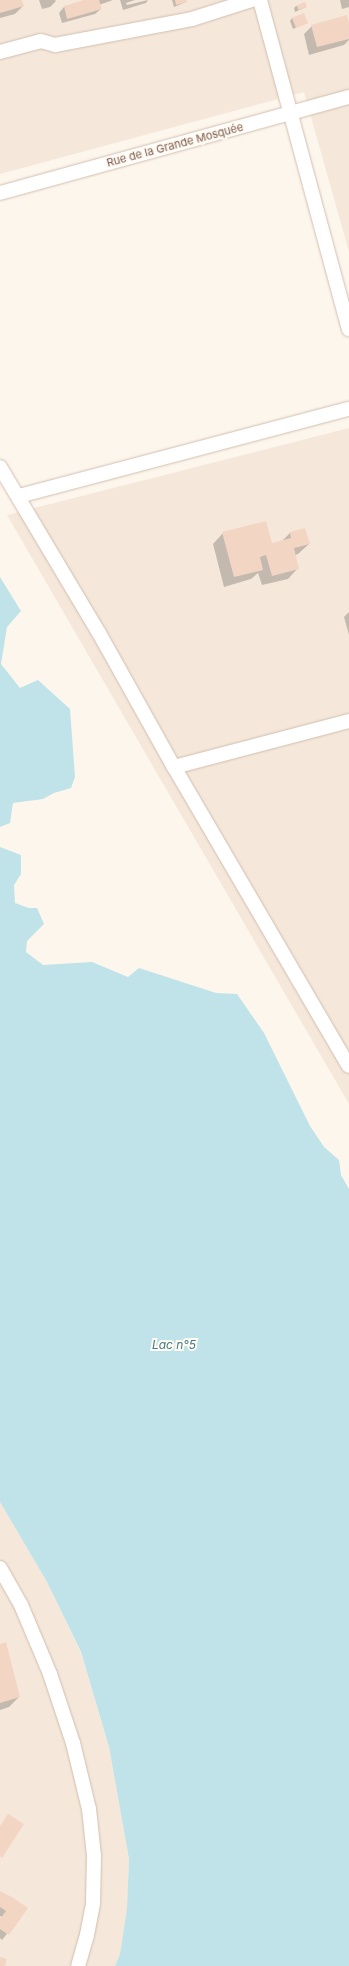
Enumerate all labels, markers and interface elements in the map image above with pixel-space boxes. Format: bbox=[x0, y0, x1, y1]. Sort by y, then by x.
street label: Rue de la Grande Mosquée bbox=[105, 120, 245, 170]
water label: Lac n°5 bbox=[152, 1338, 196, 1352]

